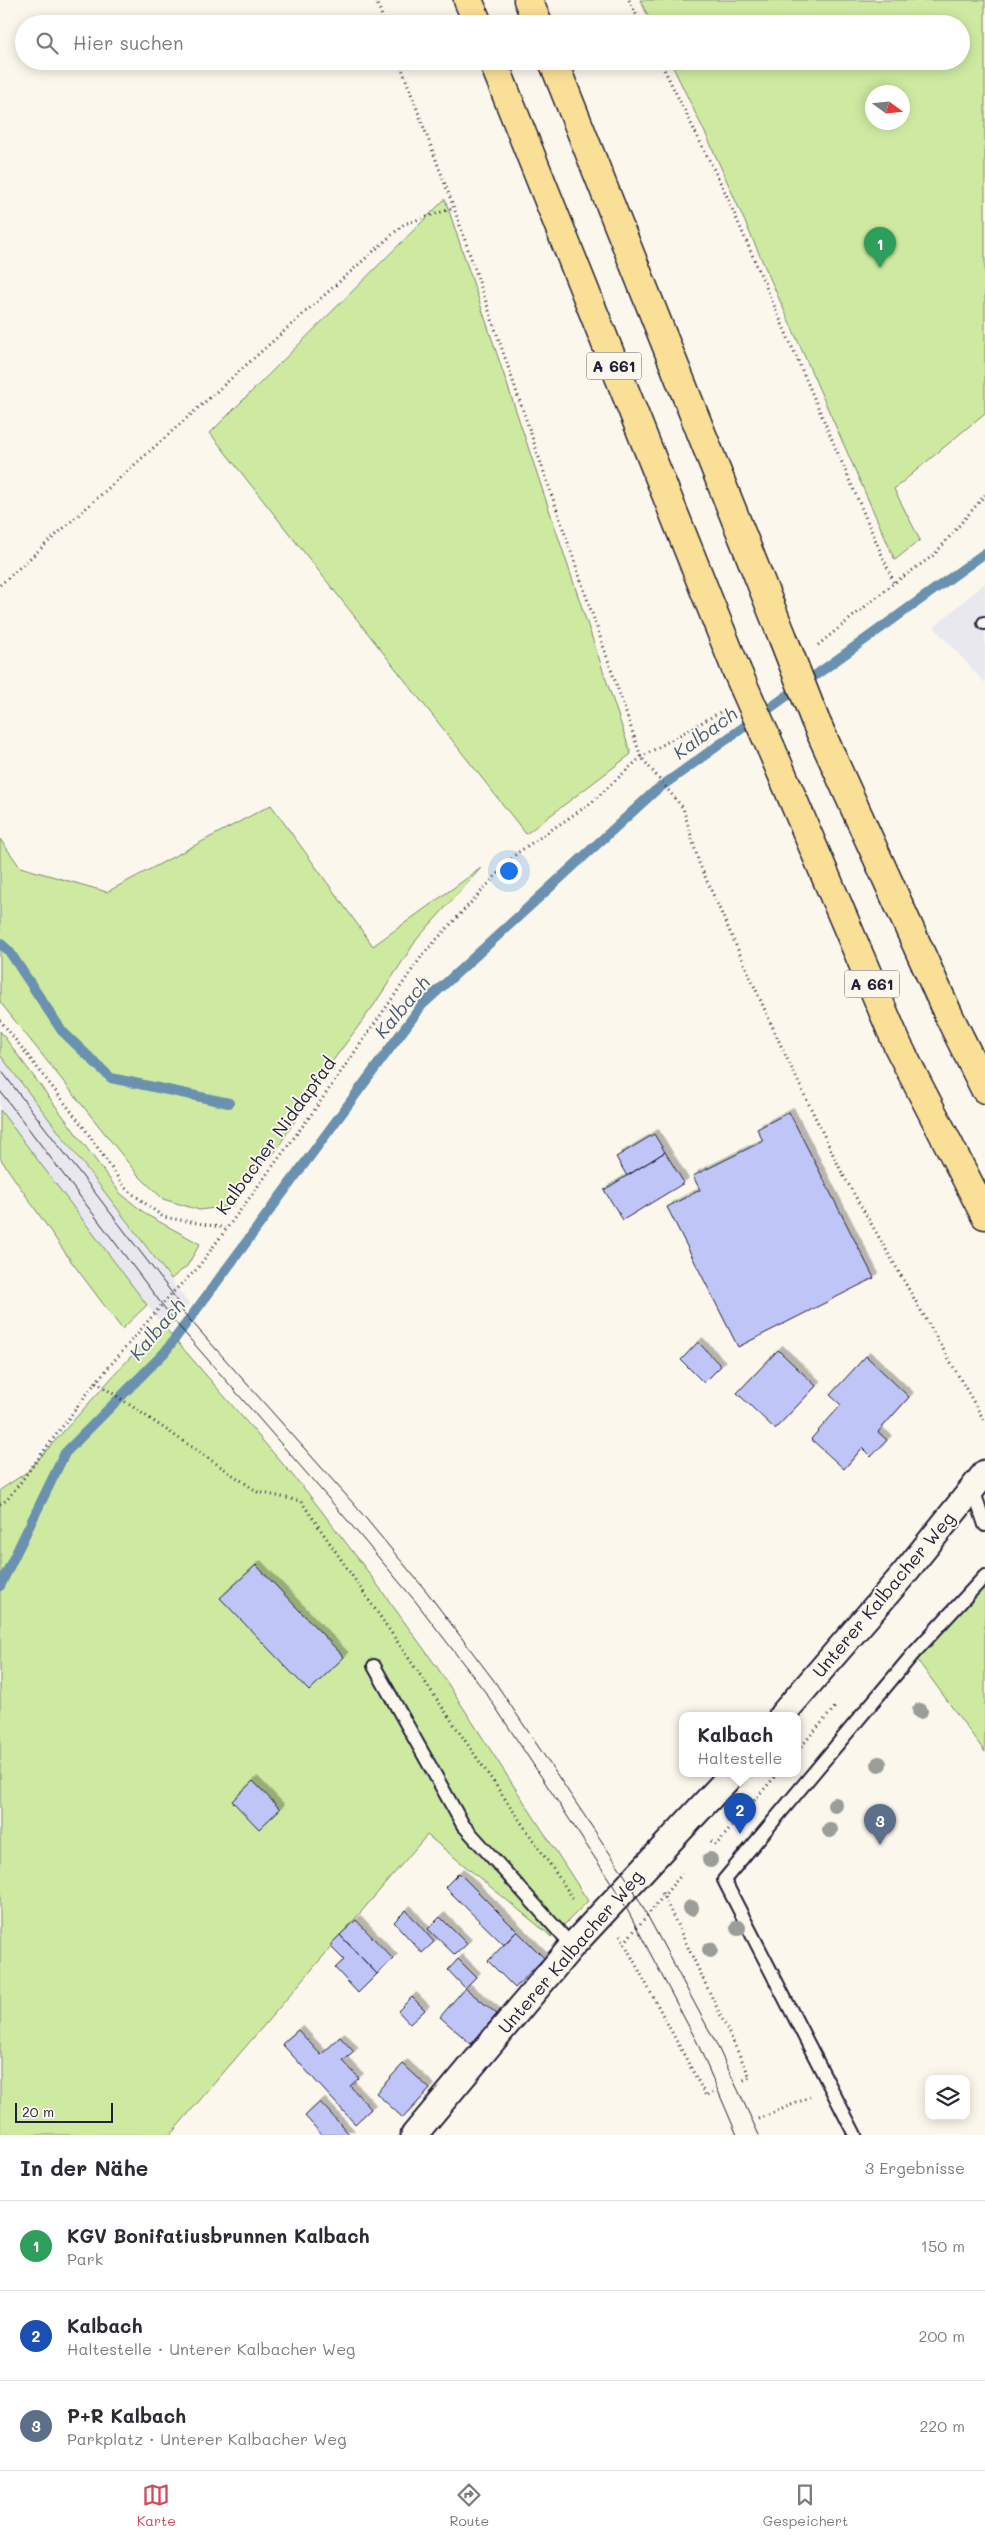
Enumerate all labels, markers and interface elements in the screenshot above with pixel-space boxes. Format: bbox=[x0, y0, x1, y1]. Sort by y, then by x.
search box bbox=[15, 15, 970, 70]
icon: search bbox=[33, 29, 61, 57]
text: Hier suchen bbox=[73, 30, 184, 55]
north arrow bbox=[865, 85, 910, 130]
pin: 1 bbox=[864, 227, 896, 268]
road number: A 661 bbox=[586, 352, 642, 380]
water label: Kalbach bbox=[667, 701, 742, 764]
your location bbox=[496, 858, 522, 884]
water label: Kalbach bbox=[368, 970, 435, 1043]
road number: A 661 bbox=[844, 971, 900, 998]
street label: Kalbacher Niddapfad bbox=[210, 1052, 341, 1219]
water label: Kalbach bbox=[123, 1292, 190, 1365]
street label: Unterer Kalbacher Weg bbox=[807, 1506, 960, 1682]
popup bbox=[679, 1712, 801, 1777]
text: Kalbach bbox=[698, 1722, 773, 1747]
text: Haltestelle bbox=[698, 1747, 783, 1768]
pin: 2 bbox=[724, 1793, 756, 1834]
pin: 3 bbox=[864, 1804, 896, 1845]
street label: Unterer Kalbacher Weg bbox=[492, 1864, 648, 2038]
map controls bbox=[925, 2075, 970, 2120]
button: layers bbox=[925, 2075, 970, 2120]
scale bar bbox=[15, 2100, 112, 2123]
text: 20 m bbox=[22, 2102, 54, 2121]
text: In der Nähe bbox=[20, 2154, 148, 2181]
text: 3 Ergebnisse bbox=[865, 2157, 965, 2178]
text: KGV Bonifatiusbrunnen Kalbach bbox=[67, 2223, 370, 2248]
text: 1 bbox=[32, 2235, 40, 2256]
text: 150 m bbox=[921, 2235, 965, 2256]
text: Park bbox=[67, 2248, 103, 2269]
text: Kalbach bbox=[67, 2313, 142, 2338]
text: 2 bbox=[32, 2325, 40, 2346]
text: 200 m bbox=[918, 2325, 965, 2346]
text: Haltestelle · Unterer Kalbacher Weg bbox=[67, 2338, 355, 2359]
text: P+R Kalbach bbox=[67, 2403, 186, 2428]
text: 3 bbox=[31, 2415, 41, 2436]
text: 220 m bbox=[919, 2415, 965, 2436]
text: Parkplatz · Unterer Kalbacher Weg bbox=[67, 2428, 346, 2449]
tab: Karte bbox=[137, 2481, 176, 2530]
tab: Route bbox=[449, 2481, 489, 2530]
tab: Gespeichert bbox=[763, 2481, 848, 2530]

